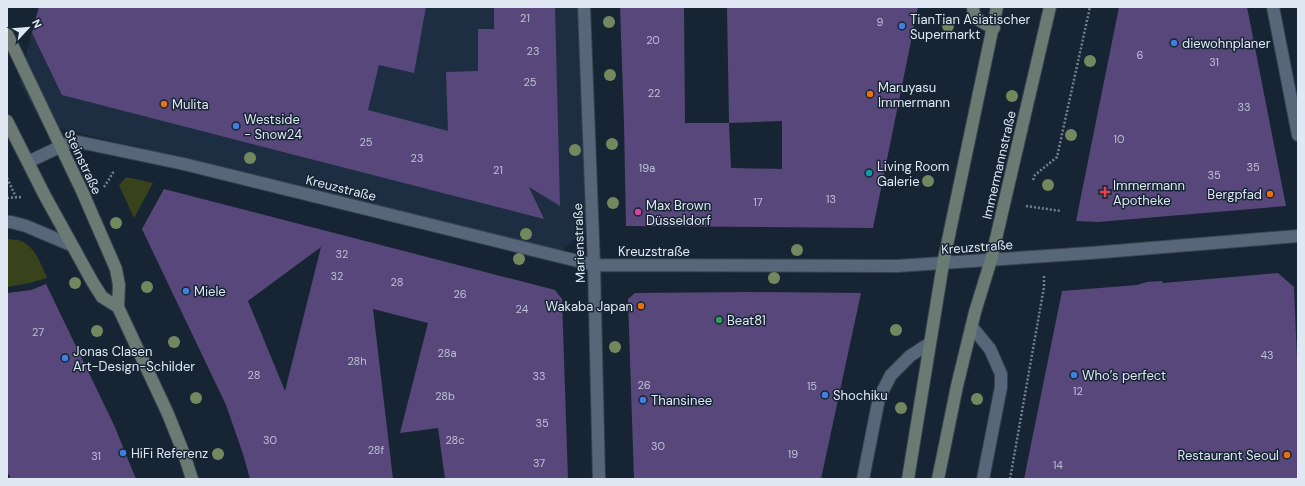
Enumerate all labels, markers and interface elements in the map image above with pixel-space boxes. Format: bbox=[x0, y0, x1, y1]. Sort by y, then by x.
north arrow bbox=[8, 8, 48, 48]
house number: 21 bbox=[520, 11, 530, 25]
place label: TianTian Asiatischer Supermarkt bbox=[910, 11, 1031, 43]
house number: 9 bbox=[877, 15, 884, 29]
text: N bbox=[29, 17, 45, 30]
marker: TianTian Asiatischer Supermarkt bbox=[897, 21, 907, 31]
house number: 20 bbox=[646, 33, 660, 47]
place label: diewohnplaner bbox=[1182, 35, 1271, 52]
marker: diewohnplaner bbox=[1169, 38, 1179, 48]
house number: 23 bbox=[527, 44, 539, 58]
house number: 6 bbox=[1137, 48, 1144, 62]
house number: 31 bbox=[1209, 55, 1219, 69]
house number: 25 bbox=[523, 75, 537, 89]
place label: Maruyasu Immermann bbox=[878, 79, 950, 111]
house number: 22 bbox=[648, 86, 660, 100]
marker: Maruyasu Immermann bbox=[865, 89, 875, 99]
place label: Mulita bbox=[172, 96, 209, 113]
marker: Mulita bbox=[159, 99, 169, 109]
house number: 33 bbox=[1237, 100, 1251, 114]
street label: Immermannstraße bbox=[978, 109, 1020, 221]
place label: Westside - Snow24 bbox=[244, 111, 302, 143]
marker: Westside - Snow24 bbox=[231, 121, 241, 131]
street label: Steinstraße bbox=[61, 127, 105, 197]
house number: 10 bbox=[1114, 132, 1124, 146]
house number: 25 bbox=[359, 135, 373, 149]
house number: 23 bbox=[411, 151, 423, 165]
place label: Living Room Galerie bbox=[877, 158, 949, 190]
house number: 35 bbox=[1246, 160, 1260, 174]
house number: 19a bbox=[639, 161, 655, 175]
house number: 21 bbox=[493, 163, 503, 177]
marker: Living Room Galerie bbox=[864, 168, 874, 178]
house number: 35 bbox=[1207, 168, 1221, 182]
street label: Kreuzstraße bbox=[304, 171, 378, 205]
place label: Immermann Apotheke bbox=[1113, 177, 1185, 209]
place label: Bergpfad bbox=[1207, 186, 1262, 203]
marker: Immermann Apotheke bbox=[1100, 187, 1110, 197]
marker: Bergpfad bbox=[1265, 189, 1275, 199]
house number: 13 bbox=[826, 192, 836, 206]
house number: 17 bbox=[753, 195, 763, 209]
place label: Max Brown Düsseldorf bbox=[646, 197, 711, 229]
street label: Marienstraße bbox=[569, 203, 589, 283]
marker: Max Brown Düsseldorf bbox=[633, 207, 643, 217]
street label: Kreuzstraße bbox=[941, 236, 1013, 258]
street label: Kreuzstraße bbox=[618, 243, 690, 260]
house number: 32 bbox=[336, 247, 348, 261]
house number: 32 bbox=[331, 269, 343, 283]
house number: 28 bbox=[391, 275, 403, 289]
place label: Miele bbox=[194, 283, 226, 300]
marker: Miele bbox=[181, 286, 191, 296]
house number: 26 bbox=[453, 287, 467, 301]
place label: Wakaba Japan bbox=[545, 298, 633, 315]
marker: Wakaba Japan bbox=[636, 301, 646, 311]
house number: 24 bbox=[516, 302, 529, 316]
place label: Beat81 bbox=[727, 312, 766, 329]
marker: Beat81 bbox=[714, 315, 724, 325]
house number: 27 bbox=[32, 325, 44, 339]
place label: Jonas Clasen Art-Design-Schilder bbox=[73, 343, 195, 375]
house number: 28a bbox=[438, 346, 456, 360]
house number: 43 bbox=[1260, 348, 1274, 362]
marker: Jonas Clasen Art-Design-Schilder bbox=[60, 353, 70, 363]
house number: 28h bbox=[347, 354, 367, 368]
place label: Who’s perfect bbox=[1082, 367, 1166, 384]
house number: 28 bbox=[248, 368, 260, 382]
house number: 33 bbox=[532, 369, 546, 383]
marker: Who’s perfect bbox=[1069, 370, 1079, 380]
house number: 26 bbox=[637, 378, 651, 392]
house number: 15 bbox=[807, 379, 817, 393]
house number: 12 bbox=[1073, 384, 1083, 398]
place label: Shochiku bbox=[833, 387, 888, 404]
house number: 28b bbox=[435, 389, 455, 403]
marker: Shochiku bbox=[820, 390, 830, 400]
place label: Thansinee bbox=[651, 392, 712, 409]
marker: Thansinee bbox=[638, 395, 648, 405]
house number: 35 bbox=[535, 416, 549, 430]
house number: 30 bbox=[263, 433, 277, 447]
house number: 28c bbox=[445, 433, 465, 447]
house number: 30 bbox=[651, 439, 665, 453]
house number: 28f bbox=[368, 443, 385, 457]
place label: HiFi Referenz bbox=[131, 445, 208, 462]
house number: 19 bbox=[788, 447, 798, 461]
place label: Restaurant Seoul bbox=[1178, 447, 1279, 464]
marker: HiFi Referenz bbox=[118, 448, 128, 458]
house number: 31 bbox=[91, 449, 101, 463]
marker: Restaurant Seoul bbox=[1282, 450, 1292, 460]
house number: 37 bbox=[533, 456, 545, 470]
house number: 14 bbox=[1053, 458, 1063, 472]

